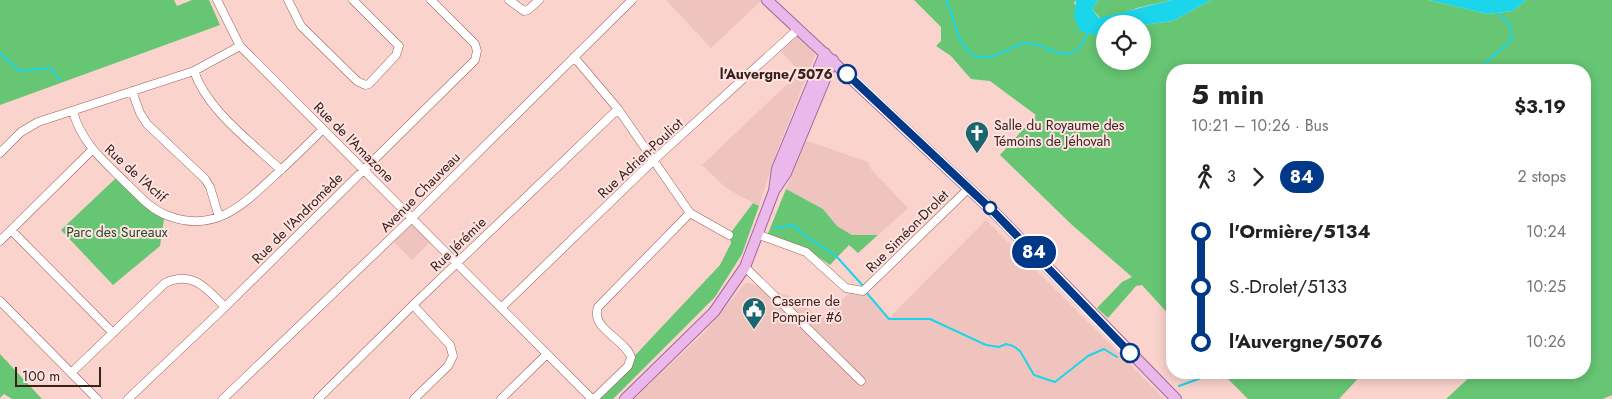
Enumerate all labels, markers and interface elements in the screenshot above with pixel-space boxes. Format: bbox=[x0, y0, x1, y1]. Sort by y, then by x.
map controls bbox=[1096, 15, 1151, 70]
button: locate bbox=[1096, 15, 1151, 70]
place label: l'Auvergne/5076 bbox=[720, 64, 833, 84]
marker: l'Auvergne/5076 bbox=[837, 64, 857, 84]
text: 5 min bbox=[1191, 74, 1264, 115]
text: $3.19 bbox=[1514, 93, 1566, 120]
street label: Rue de l'Amazone bbox=[309, 97, 399, 187]
street label: Rue Adrien-Pouliot bbox=[593, 113, 687, 203]
text: 10:21 – 10:26 · Bus bbox=[1191, 114, 1328, 137]
place label: Salle du Royaume des Témoins de Jéhovah bbox=[994, 115, 1125, 151]
church icon: Salle du Royaume des Témoins de Jéhovah bbox=[964, 120, 990, 154]
street label: Rue de l'Actif bbox=[100, 139, 172, 207]
street label: Avenue Chauveau bbox=[375, 147, 465, 237]
icon: walk bbox=[1191, 163, 1219, 191]
icon: forward bbox=[1244, 163, 1272, 191]
text: 84 bbox=[1290, 164, 1314, 190]
text: 3 bbox=[1227, 165, 1236, 188]
text: 2 stops bbox=[1518, 165, 1566, 188]
street label: Rue de l'Andromède bbox=[247, 168, 347, 268]
street label: Rue Siméon-Drolet bbox=[861, 185, 953, 277]
unlabelled marker bbox=[983, 201, 997, 215]
street label: Rue Jérémie bbox=[426, 212, 490, 276]
text: l'Ormière/5134 bbox=[1229, 218, 1371, 245]
text: 10:24 bbox=[1526, 220, 1566, 243]
park label: Parc des Sureaux bbox=[66, 222, 168, 242]
line badge: 84 bbox=[1012, 236, 1056, 268]
text: 84 bbox=[1022, 239, 1046, 265]
text: S.-Drolet/5133 bbox=[1229, 273, 1347, 300]
text: 10:25 bbox=[1526, 275, 1566, 298]
place label: Caserne de Pompier #6 bbox=[772, 291, 842, 327]
public building icon: Caserne de Pompier #6 bbox=[741, 296, 767, 330]
text: l'Auvergne/5076 bbox=[1229, 328, 1383, 355]
text: 10:26 bbox=[1526, 330, 1566, 353]
unlabelled marker bbox=[1120, 343, 1140, 363]
scale bar bbox=[15, 364, 101, 387]
text: 100 m bbox=[22, 366, 60, 386]

